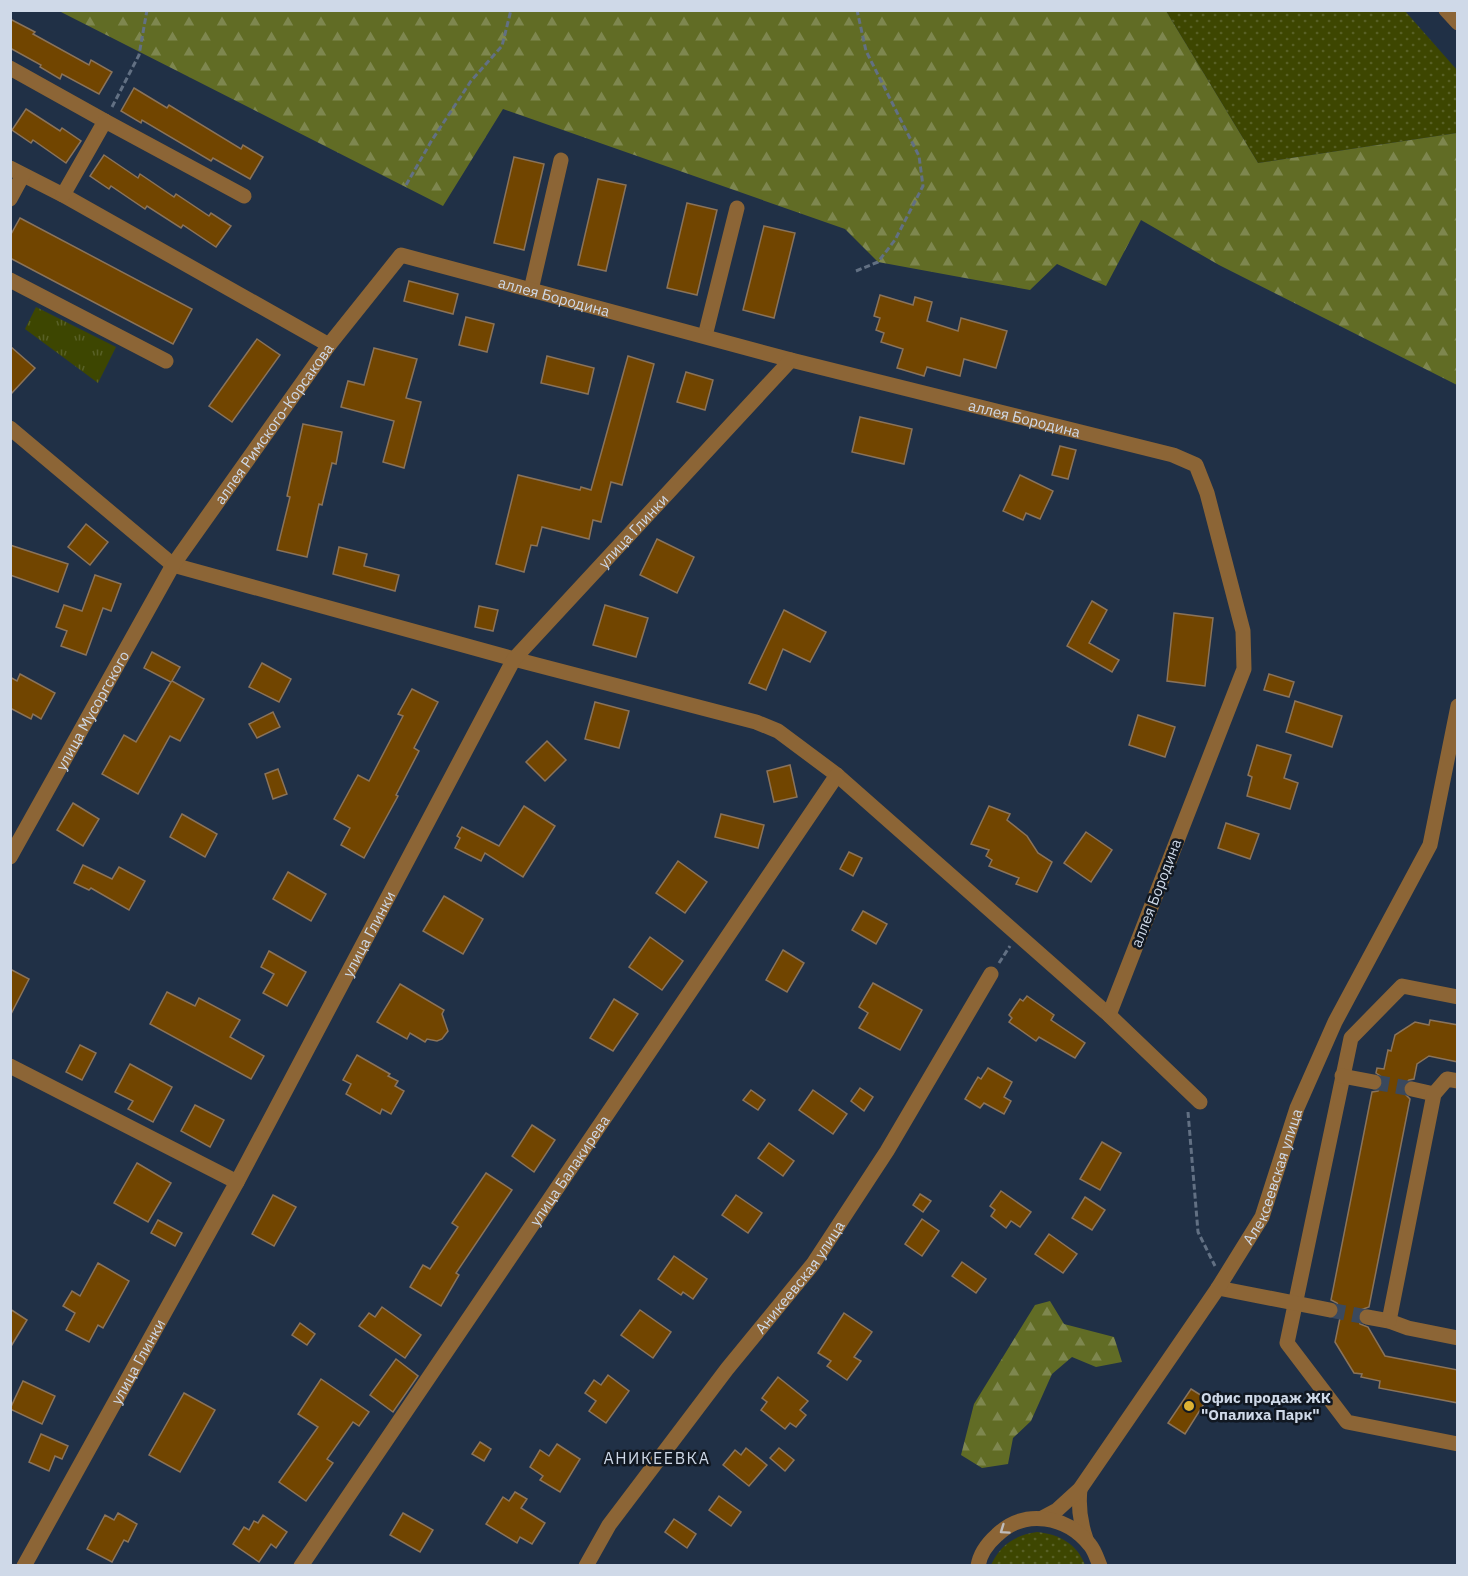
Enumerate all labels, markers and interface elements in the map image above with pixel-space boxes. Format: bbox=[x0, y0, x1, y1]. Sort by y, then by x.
street label: аллея Бородина bbox=[496, 272, 612, 320]
street label: аллея Римского-Корсакова bbox=[210, 339, 337, 508]
street label: аллея Бородина bbox=[967, 395, 1083, 441]
street label: улица Глинки bbox=[594, 489, 672, 572]
street label: улица Мусоргского bbox=[51, 647, 133, 773]
street label: аллея Бородина bbox=[1127, 836, 1185, 950]
street label: улица Глинки bbox=[338, 887, 399, 980]
street label: Алексеевская улица bbox=[1238, 1106, 1306, 1248]
street label: улица Балакирева bbox=[525, 1111, 613, 1229]
street label: Аникеевская улица bbox=[751, 1217, 848, 1337]
street label: улица Глинки bbox=[106, 1315, 169, 1407]
place label: Офис продаж ЖК "Опалиха Парк" bbox=[1201, 1388, 1331, 1424]
marker: Офис продаж ЖК "Опалиха Парк" bbox=[1182, 1399, 1196, 1413]
district label: АНИКЕЕВКА bbox=[604, 1448, 710, 1468]
one-way arrow bbox=[999, 1523, 1010, 1534]

